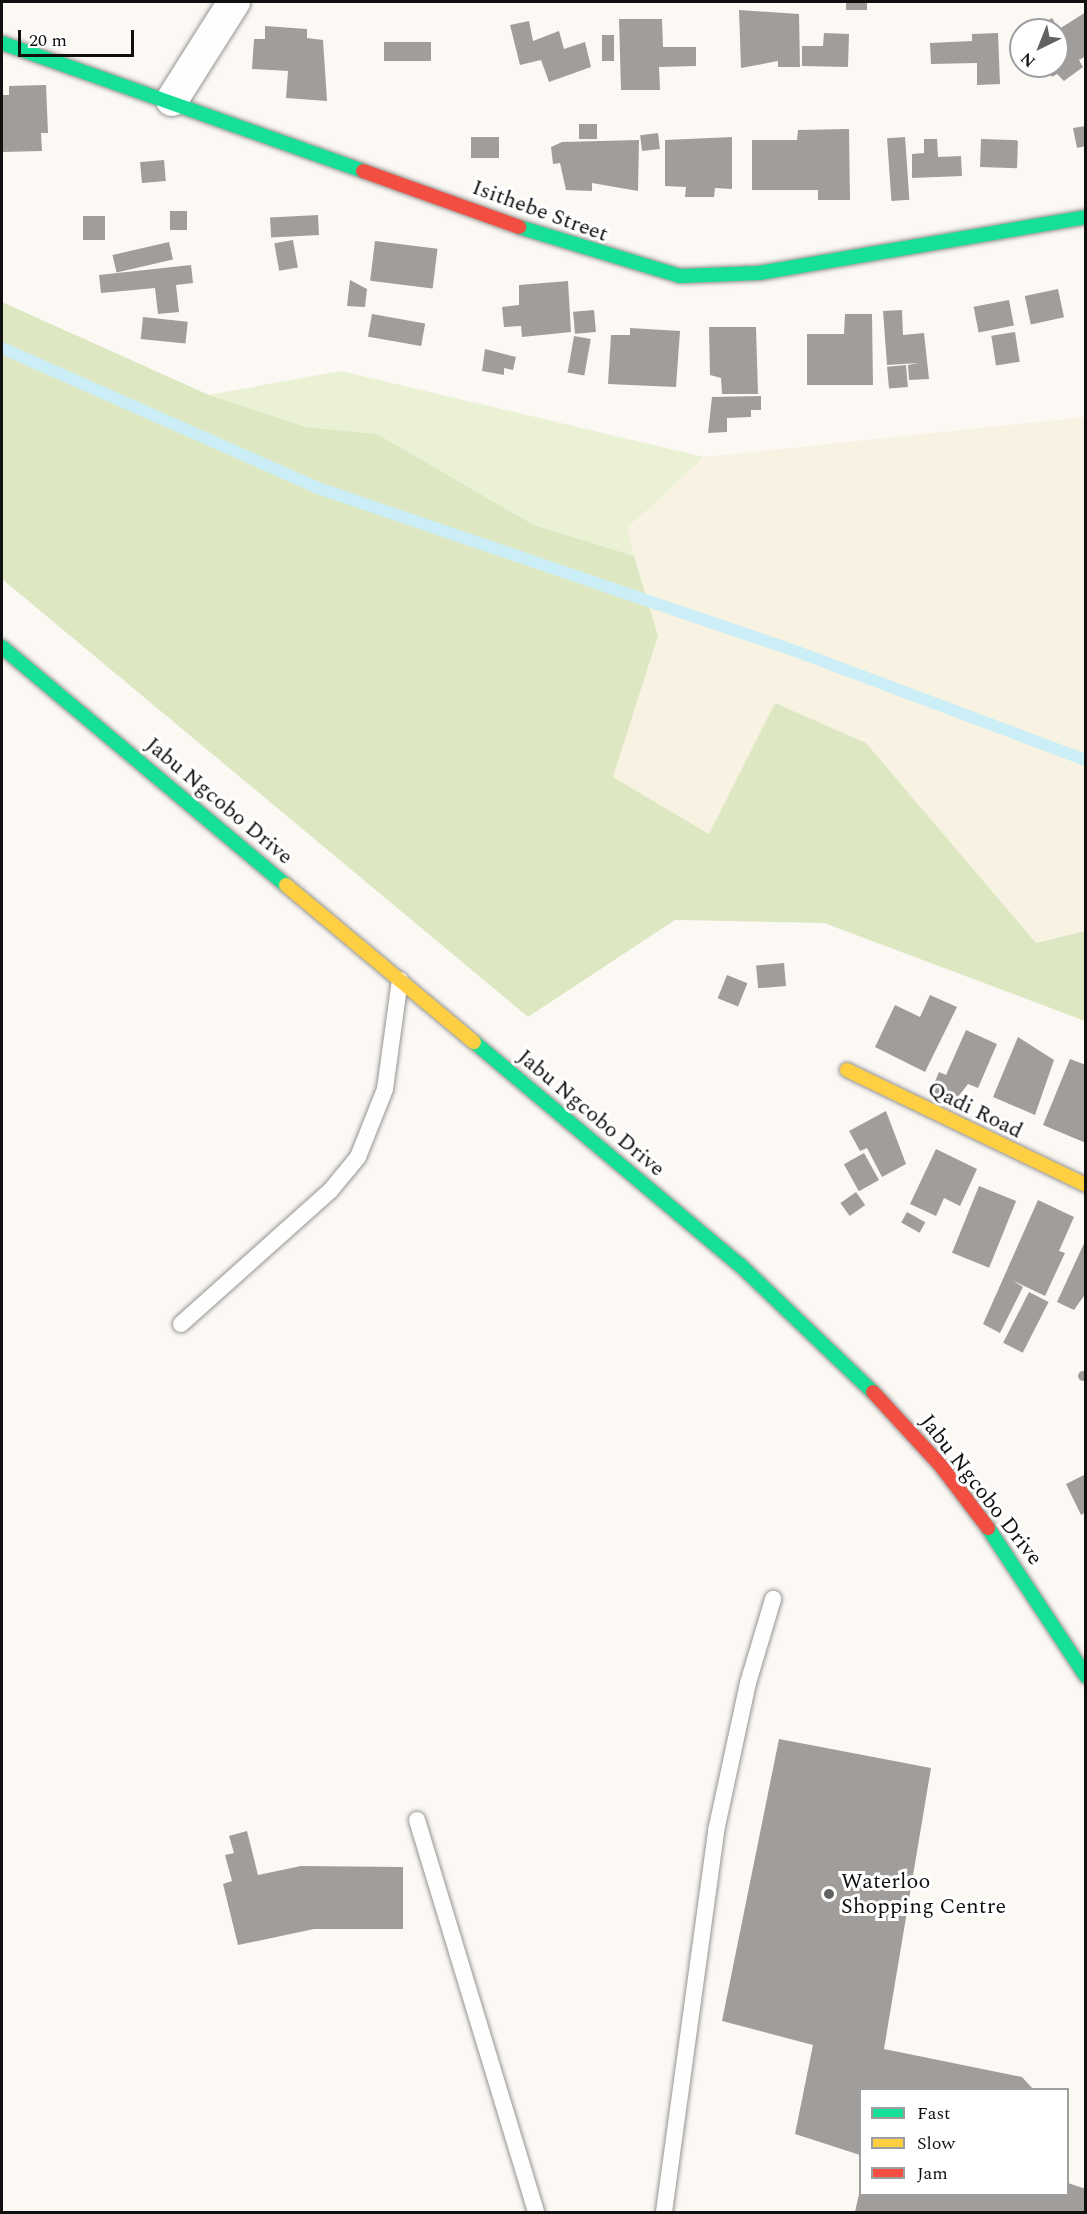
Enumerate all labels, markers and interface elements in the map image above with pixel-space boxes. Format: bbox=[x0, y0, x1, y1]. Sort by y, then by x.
scale bar bbox=[21, 18, 136, 56]
north arrow bbox=[1009, 18, 1069, 78]
text: 20 m bbox=[29, 27, 67, 54]
text: N bbox=[1015, 46, 1041, 73]
street label: Isithebe Street bbox=[469, 174, 611, 248]
street label: Jabu Ngcobo Drive bbox=[140, 732, 298, 870]
street label: Jabu Ngcobo Drive bbox=[512, 1044, 670, 1182]
street label: Qadi Road bbox=[923, 1076, 1027, 1144]
street label: Jabu Ngcobo Drive bbox=[914, 1409, 1048, 1571]
place label: Waterloo Shopping Centre bbox=[841, 1868, 1006, 1920]
marker: Waterloo Shopping Centre bbox=[822, 1887, 836, 1901]
legend bbox=[859, 2088, 1069, 2196]
text: Fast bbox=[917, 2100, 950, 2127]
text: Slow bbox=[917, 2130, 955, 2157]
text: Jam bbox=[917, 2160, 948, 2187]

